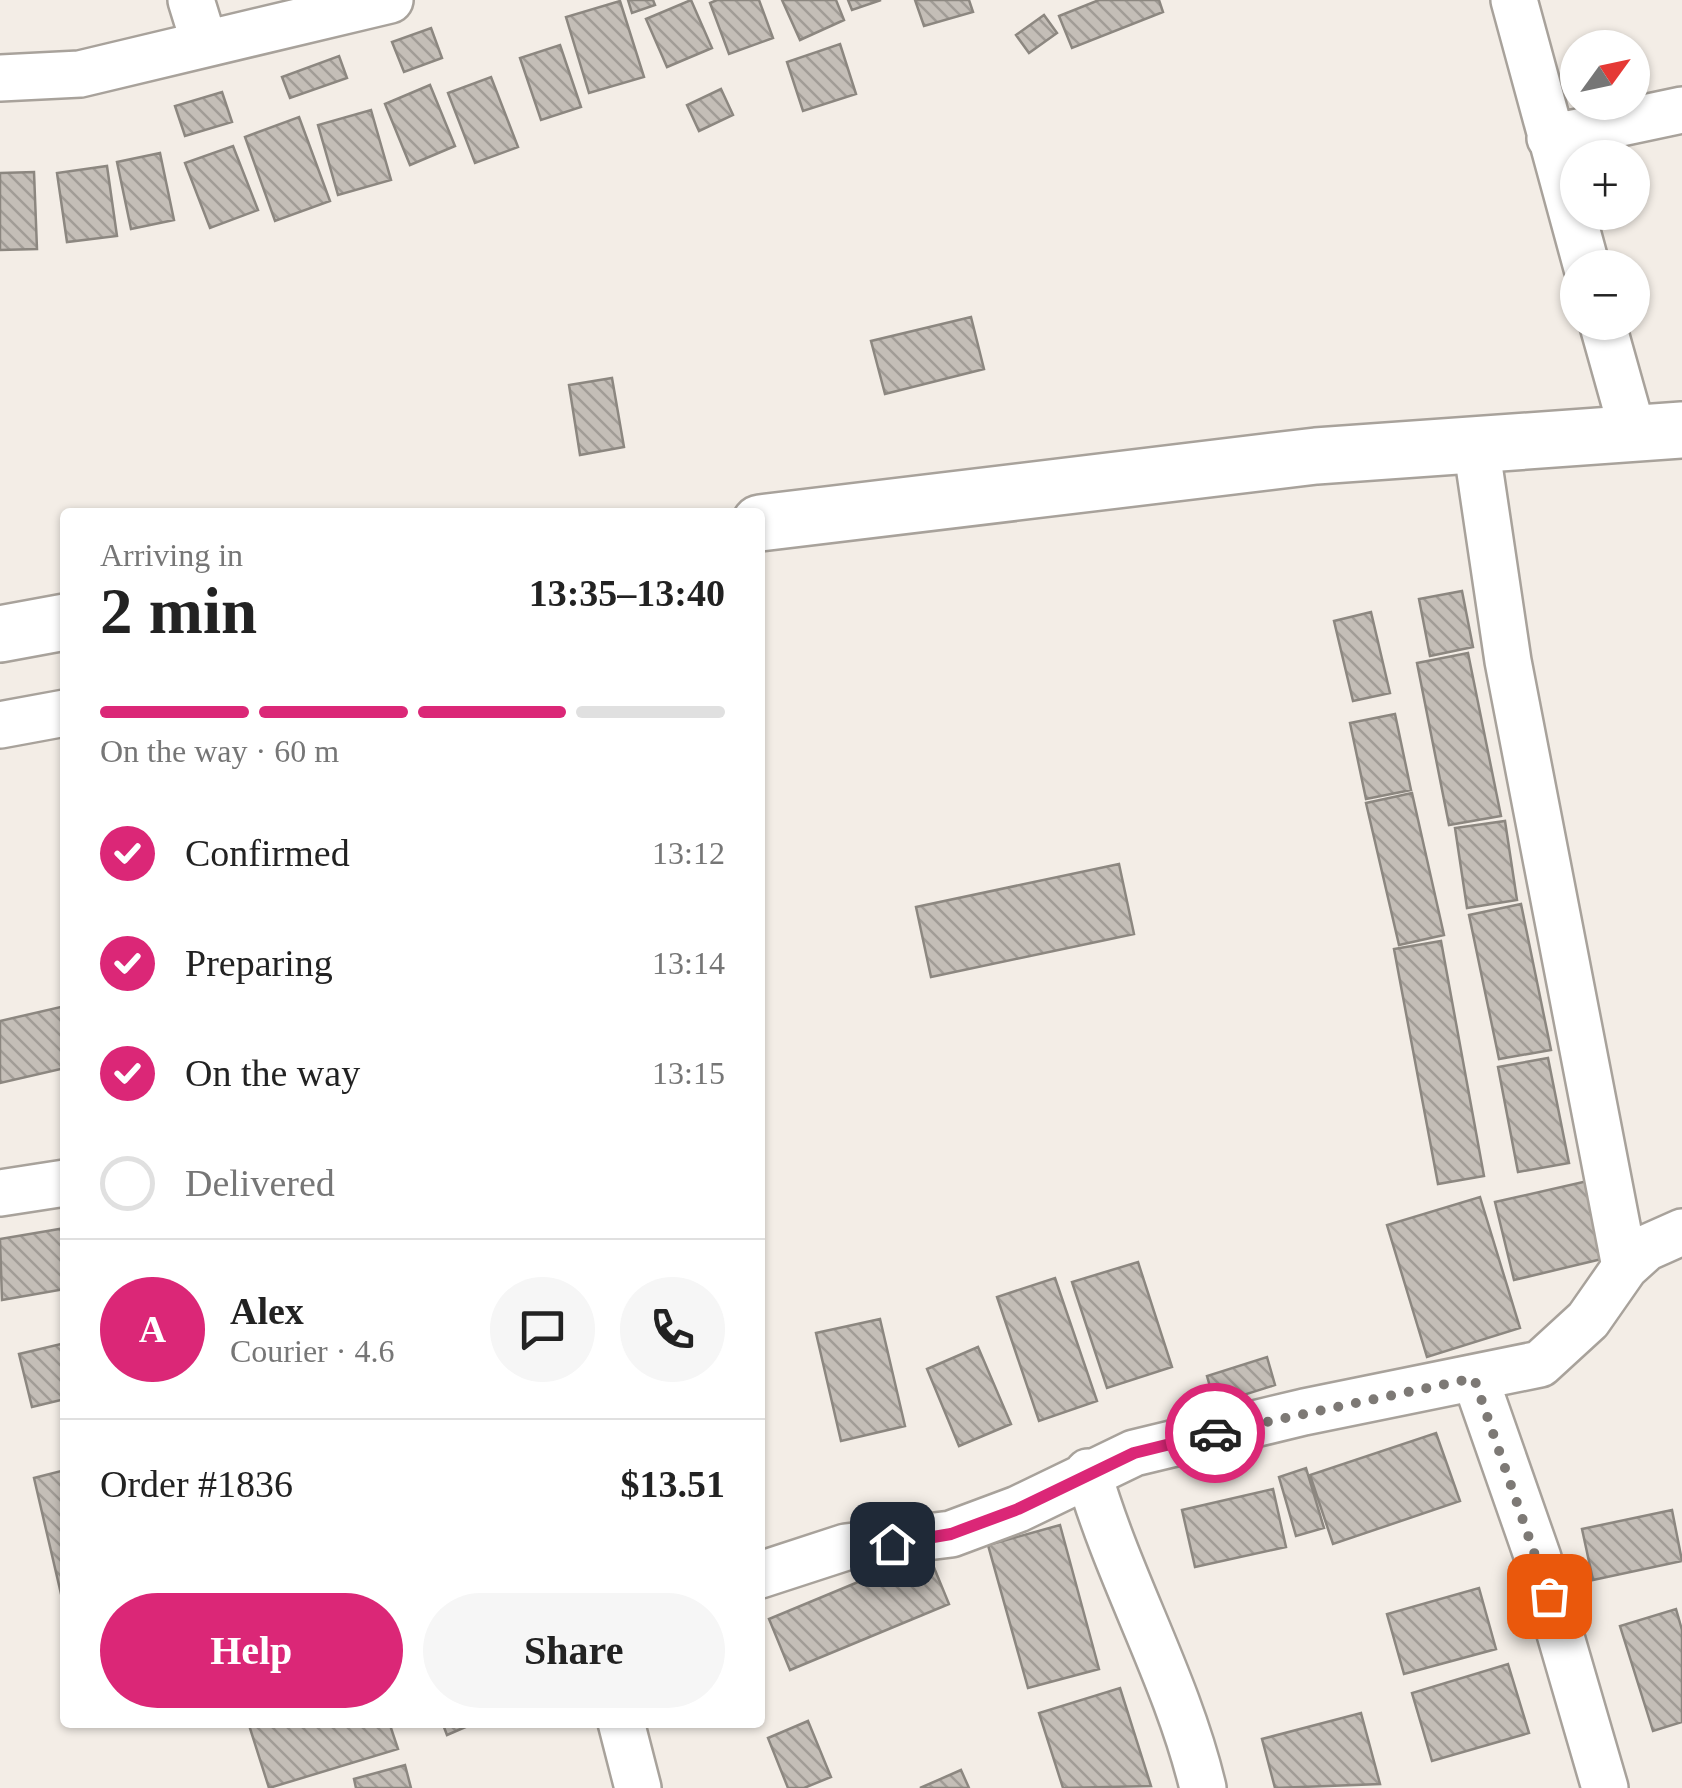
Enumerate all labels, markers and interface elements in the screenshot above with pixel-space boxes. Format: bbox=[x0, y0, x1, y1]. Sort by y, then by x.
north arrow bbox=[1560, 30, 1650, 120]
map controls bbox=[1560, 30, 1650, 340]
button: + bbox=[1560, 140, 1650, 230]
button: − bbox=[1560, 250, 1650, 340]
text: Arriving in bbox=[100, 537, 243, 573]
text: 13:35–13:40 bbox=[529, 572, 725, 614]
text: 2 min bbox=[100, 575, 257, 647]
text: On the way · 60 m bbox=[100, 733, 339, 769]
icon: check bbox=[100, 826, 155, 881]
text: Confirmed bbox=[185, 832, 350, 874]
text: 13:12 bbox=[652, 835, 725, 871]
icon: check bbox=[100, 936, 155, 991]
text: Preparing bbox=[185, 942, 333, 984]
text: 13:14 bbox=[652, 945, 725, 981]
icon: check bbox=[100, 1046, 155, 1101]
text: On the way bbox=[185, 1052, 360, 1094]
text: 13:15 bbox=[652, 1055, 725, 1091]
text: Delivered bbox=[185, 1162, 335, 1204]
button: chat bbox=[490, 1277, 595, 1382]
button: phone bbox=[620, 1277, 725, 1382]
text: Alex bbox=[230, 1290, 304, 1332]
text: A bbox=[139, 1308, 166, 1350]
text: Courier · 4.6 bbox=[230, 1333, 394, 1369]
courier bbox=[1165, 1383, 1265, 1483]
icon: car bbox=[1188, 1406, 1243, 1461]
text: Order #1836 bbox=[100, 1463, 293, 1505]
text: $13.51 bbox=[621, 1463, 725, 1505]
pin bbox=[850, 1502, 935, 1587]
icon: home bbox=[865, 1517, 920, 1572]
pin bbox=[1507, 1554, 1592, 1639]
icon: bag bbox=[1522, 1569, 1577, 1624]
button: Help bbox=[100, 1593, 403, 1708]
button: Share bbox=[423, 1593, 725, 1708]

